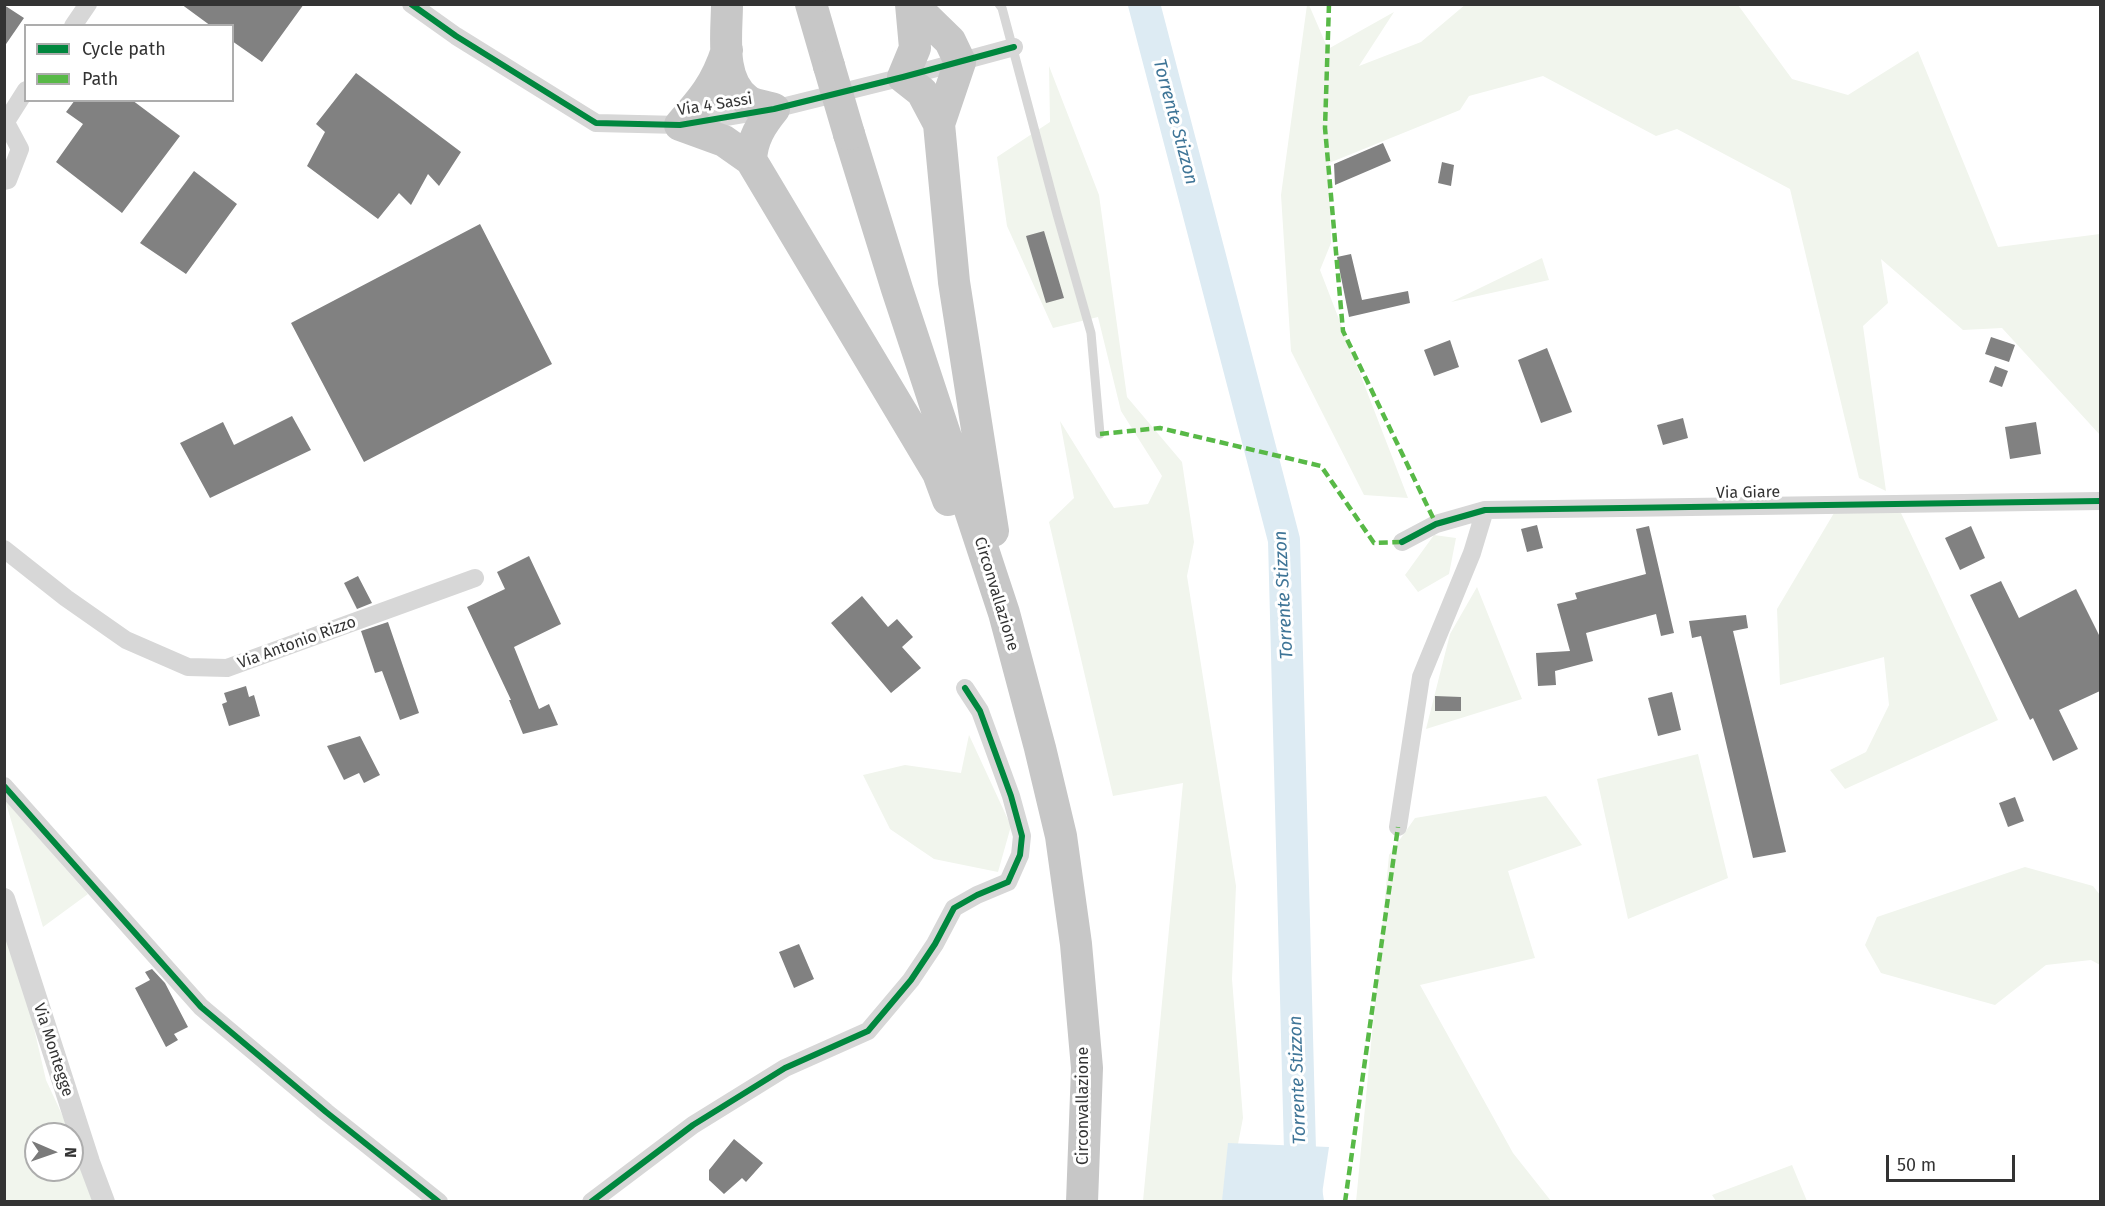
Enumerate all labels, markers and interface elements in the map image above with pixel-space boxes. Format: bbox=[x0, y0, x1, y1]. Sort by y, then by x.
legend bbox=[24, 24, 234, 102]
text: Cycle path bbox=[82, 38, 166, 60]
water label: Torrente Stizzon bbox=[1148, 57, 1202, 187]
text: Path bbox=[82, 68, 118, 90]
street label: Via 4 Sassi bbox=[676, 90, 754, 120]
street label: Via Giare bbox=[1716, 483, 1780, 503]
water label: Torrente Stizzon bbox=[1270, 530, 1298, 660]
street label: Circonvallazione bbox=[970, 535, 1022, 653]
street label: Via Antonio Rizzo bbox=[235, 613, 359, 673]
street label: Via Montegge bbox=[29, 1001, 77, 1099]
water label: Torrente Stizzon bbox=[1285, 1015, 1311, 1145]
street label: Circonvallazione bbox=[1074, 1047, 1094, 1165]
north arrow bbox=[24, 1122, 84, 1182]
scale bar bbox=[1889, 1143, 2018, 1181]
text: N bbox=[61, 1147, 80, 1158]
text: 50 m bbox=[1897, 1154, 1936, 1176]

